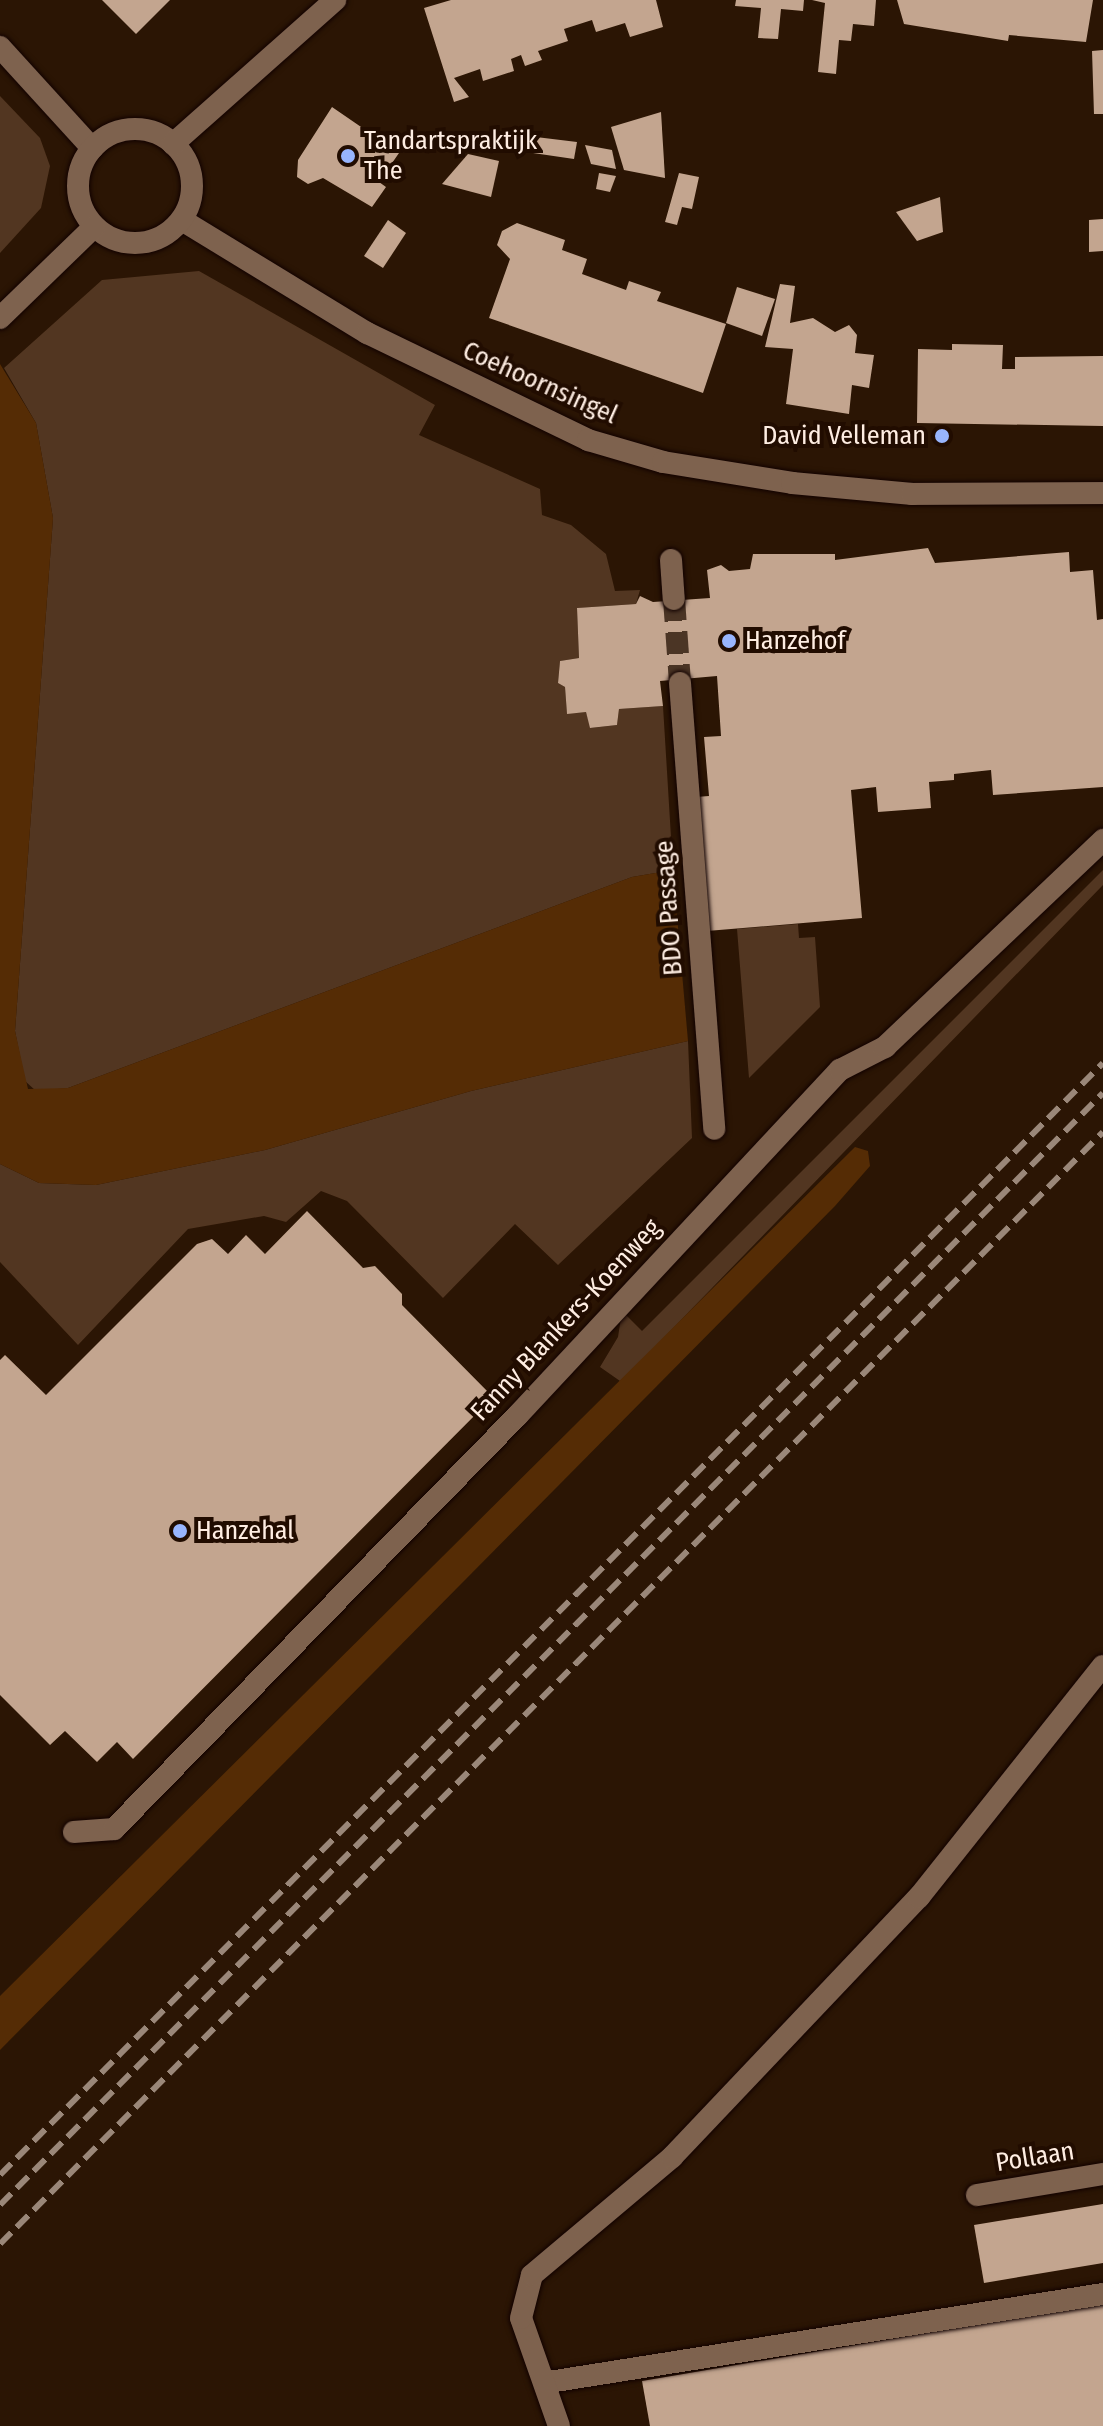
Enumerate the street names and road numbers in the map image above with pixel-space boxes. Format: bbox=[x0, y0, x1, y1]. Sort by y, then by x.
street label: Coehoornsingel bbox=[458, 335, 622, 431]
street label: BDO Passage bbox=[649, 839, 689, 977]
street label: Fanny Blankers-Koenweg bbox=[464, 1213, 668, 1427]
street label: Pollaan bbox=[993, 2135, 1077, 2179]

